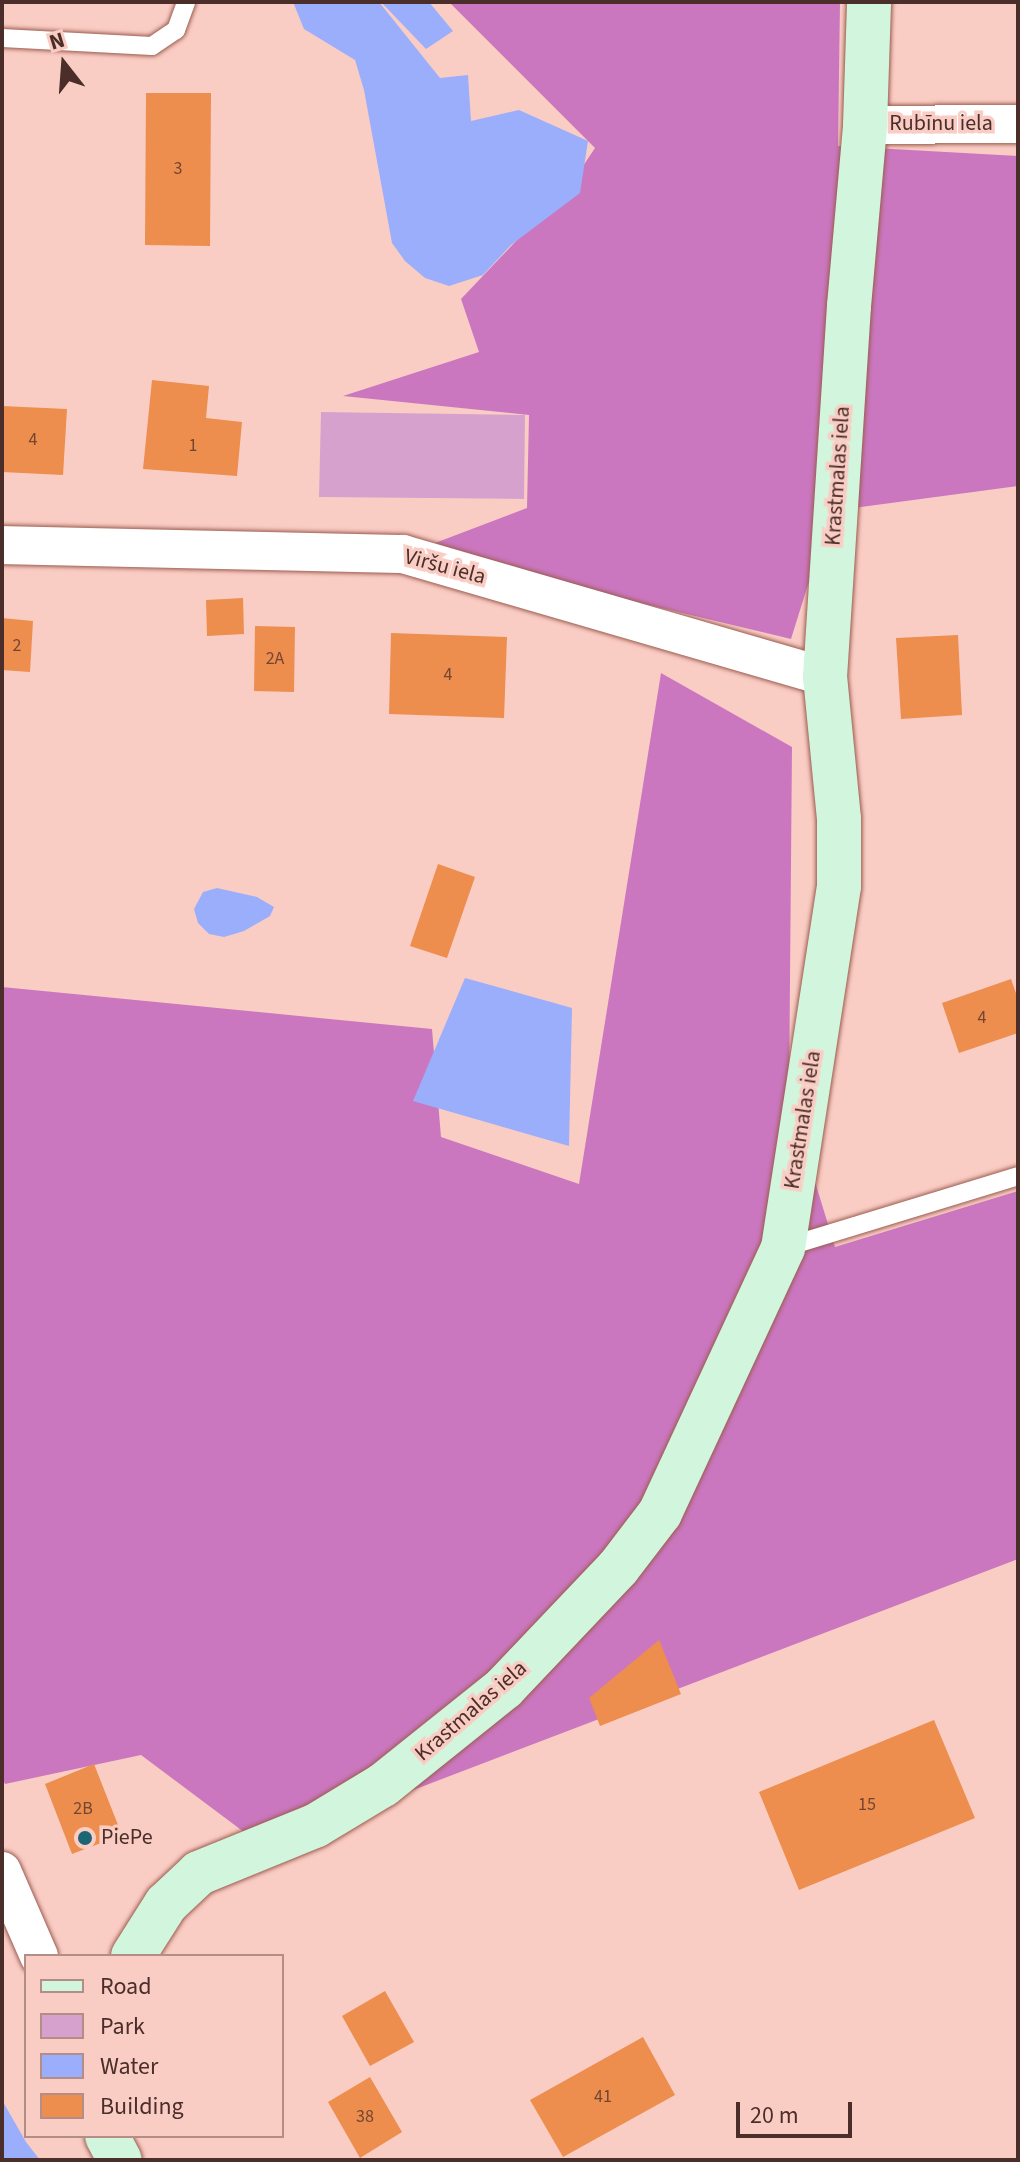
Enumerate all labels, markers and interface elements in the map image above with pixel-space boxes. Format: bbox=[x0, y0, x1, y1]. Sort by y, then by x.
north arrow bbox=[24, 24, 104, 104]
text: N bbox=[45, 24, 69, 58]
street label: Rubīnu iela bbox=[889, 111, 993, 137]
house number: 3 bbox=[174, 158, 182, 180]
street label: Krastmalas iela bbox=[820, 405, 856, 547]
house number: 4 bbox=[29, 429, 37, 451]
house number: 1 bbox=[189, 435, 197, 457]
street label: Viršu iela bbox=[402, 544, 488, 590]
house number: 2 bbox=[13, 635, 21, 657]
house number: 2A bbox=[266, 648, 284, 670]
house number: 4 bbox=[444, 664, 452, 686]
house number: 4 bbox=[978, 1007, 986, 1029]
street label: Krastmalas iela bbox=[779, 1049, 827, 1191]
street label: Krastmalas iela bbox=[410, 1655, 532, 1767]
house number: 15 bbox=[858, 1794, 876, 1816]
house number: 2B bbox=[73, 1798, 93, 1820]
place label: PiePe bbox=[101, 1825, 153, 1851]
marker: PiePe bbox=[76, 1829, 94, 1847]
legend bbox=[24, 1954, 284, 2138]
text: Road bbox=[100, 1969, 152, 2004]
text: Park bbox=[100, 2009, 145, 2044]
text: Water bbox=[100, 2049, 158, 2084]
house number: 41 bbox=[594, 2086, 612, 2108]
scale bar bbox=[740, 2086, 856, 2136]
text: Building bbox=[100, 2089, 184, 2124]
text: 20 m bbox=[750, 2098, 799, 2133]
house number: 38 bbox=[356, 2106, 374, 2128]

